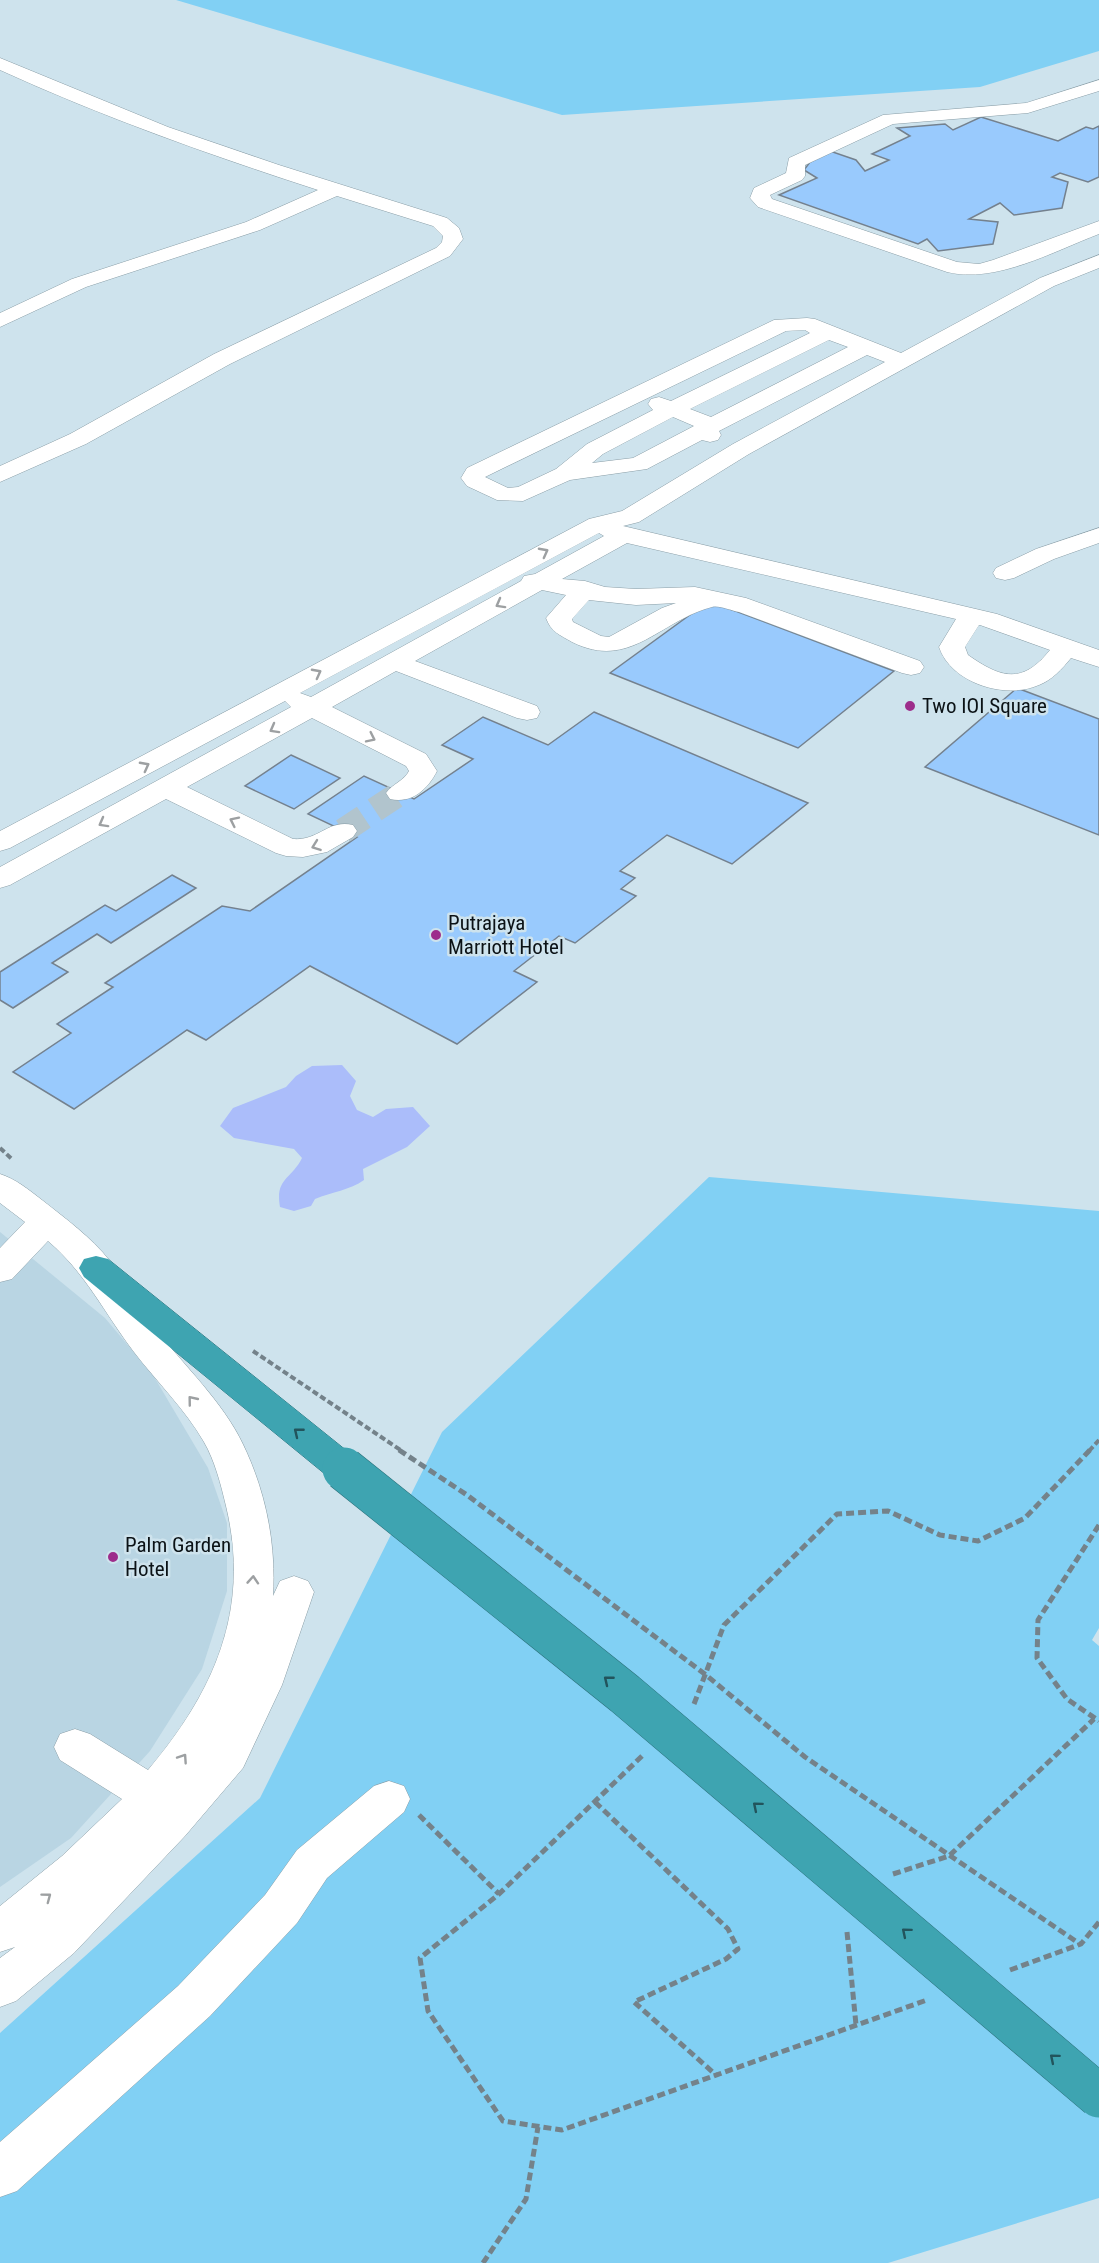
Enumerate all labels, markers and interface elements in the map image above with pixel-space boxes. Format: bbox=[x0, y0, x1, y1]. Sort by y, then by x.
one-way arrow bbox=[538, 548, 549, 559]
one-way arrow bbox=[495, 597, 506, 608]
one-way arrow bbox=[310, 669, 321, 680]
place label: Two IOI Square bbox=[922, 694, 1047, 718]
marker: Two IOI Square bbox=[903, 699, 917, 713]
one-way arrow bbox=[270, 722, 280, 733]
one-way arrow bbox=[365, 731, 376, 743]
one-way arrow bbox=[139, 762, 149, 773]
one-way arrow bbox=[99, 816, 109, 827]
one-way arrow bbox=[229, 817, 240, 829]
one-way arrow bbox=[312, 838, 322, 851]
place label: Putrajaya Marriott Hotel bbox=[448, 911, 564, 959]
marker: Putrajaya Marriott Hotel bbox=[429, 928, 443, 942]
one-way arrow bbox=[189, 1396, 200, 1407]
one-way arrow bbox=[294, 1428, 305, 1439]
place label: Palm Garden Hotel bbox=[125, 1533, 231, 1581]
marker: Palm Garden Hotel bbox=[106, 1550, 120, 1564]
one-way arrow bbox=[246, 1575, 259, 1584]
one-way arrow bbox=[604, 1677, 615, 1688]
one-way arrow bbox=[176, 1754, 187, 1765]
one-way arrow bbox=[753, 1802, 764, 1813]
one-way arrow bbox=[40, 1893, 51, 1904]
one-way arrow bbox=[902, 1928, 913, 1939]
one-way arrow bbox=[1050, 2054, 1061, 2065]

